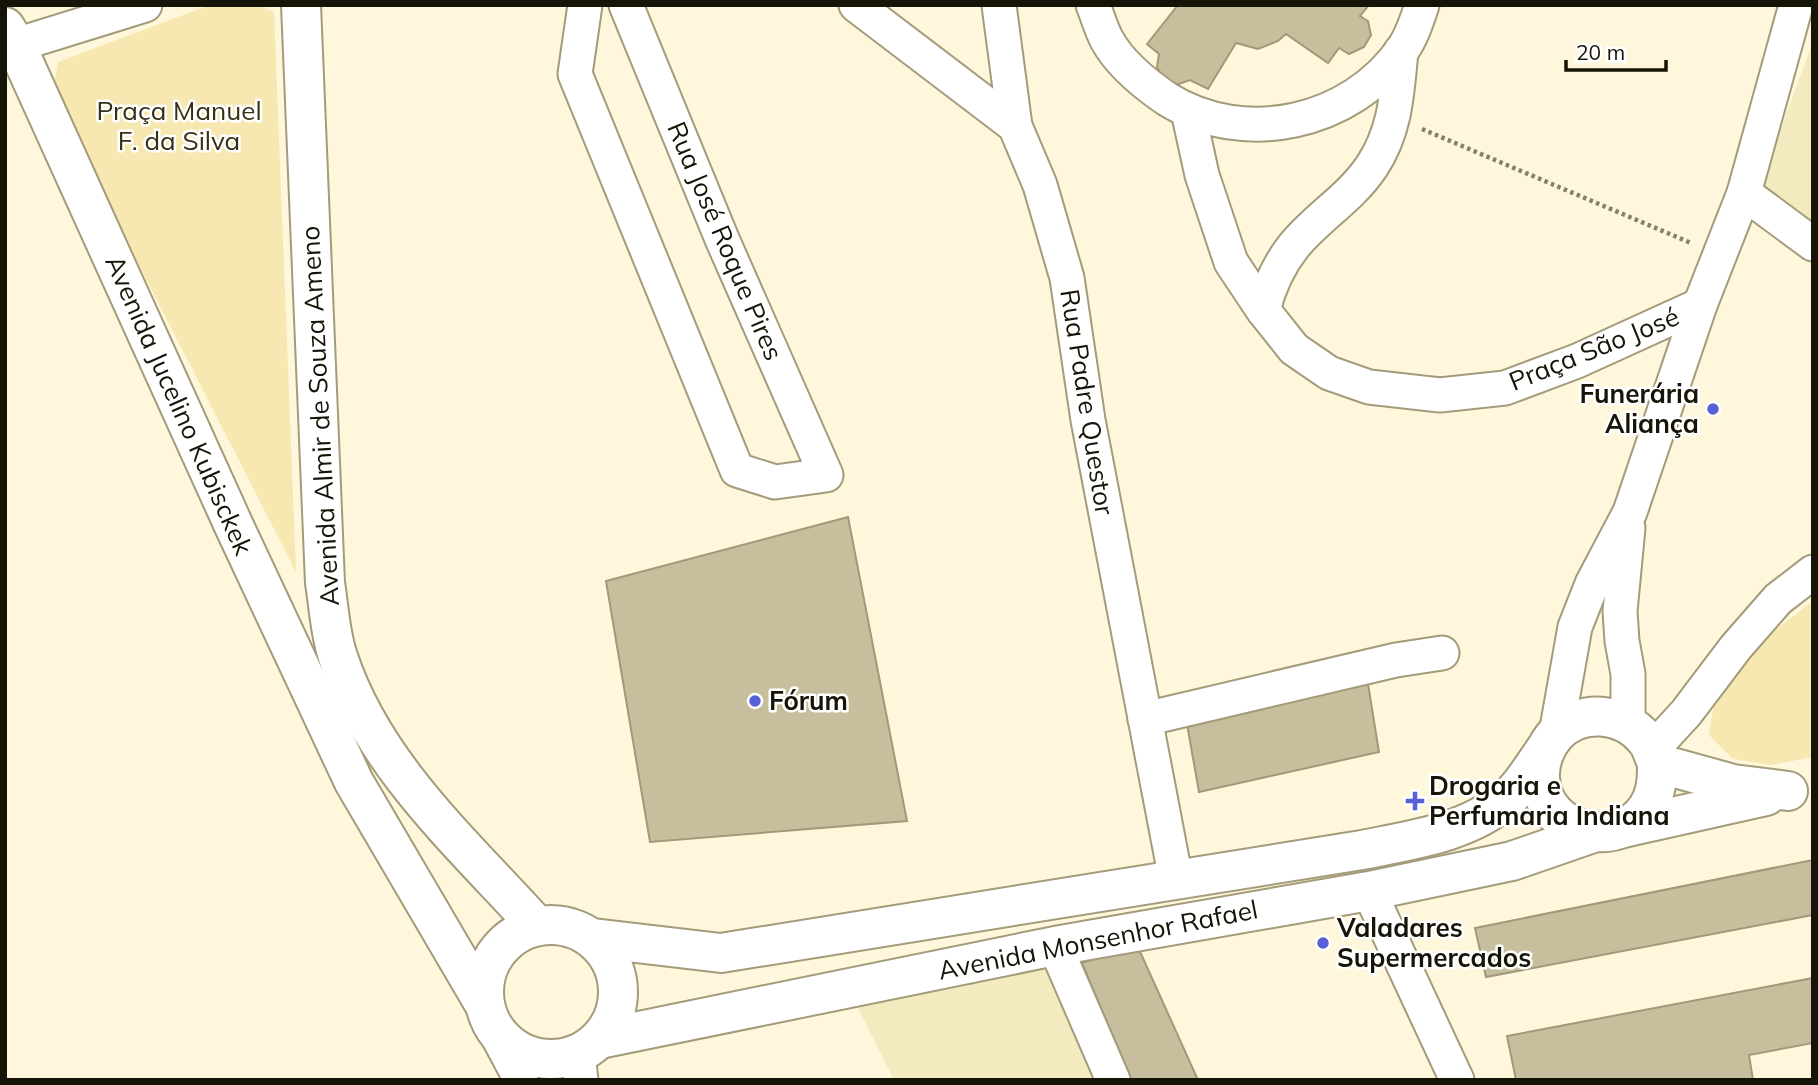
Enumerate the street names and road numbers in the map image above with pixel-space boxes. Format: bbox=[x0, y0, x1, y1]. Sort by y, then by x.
street label: Rua José Roque Pires bbox=[660, 116, 791, 365]
street label: Avenida Almir de Souza Ameno bbox=[293, 225, 346, 607]
street label: Avenida Jucelino Kubisckek bbox=[98, 250, 261, 560]
street label: Rua Padre Questor bbox=[1053, 287, 1122, 518]
street label: Praça São José bbox=[1504, 299, 1684, 398]
street label: Avenida Monsenhor Rafael bbox=[935, 892, 1260, 987]

